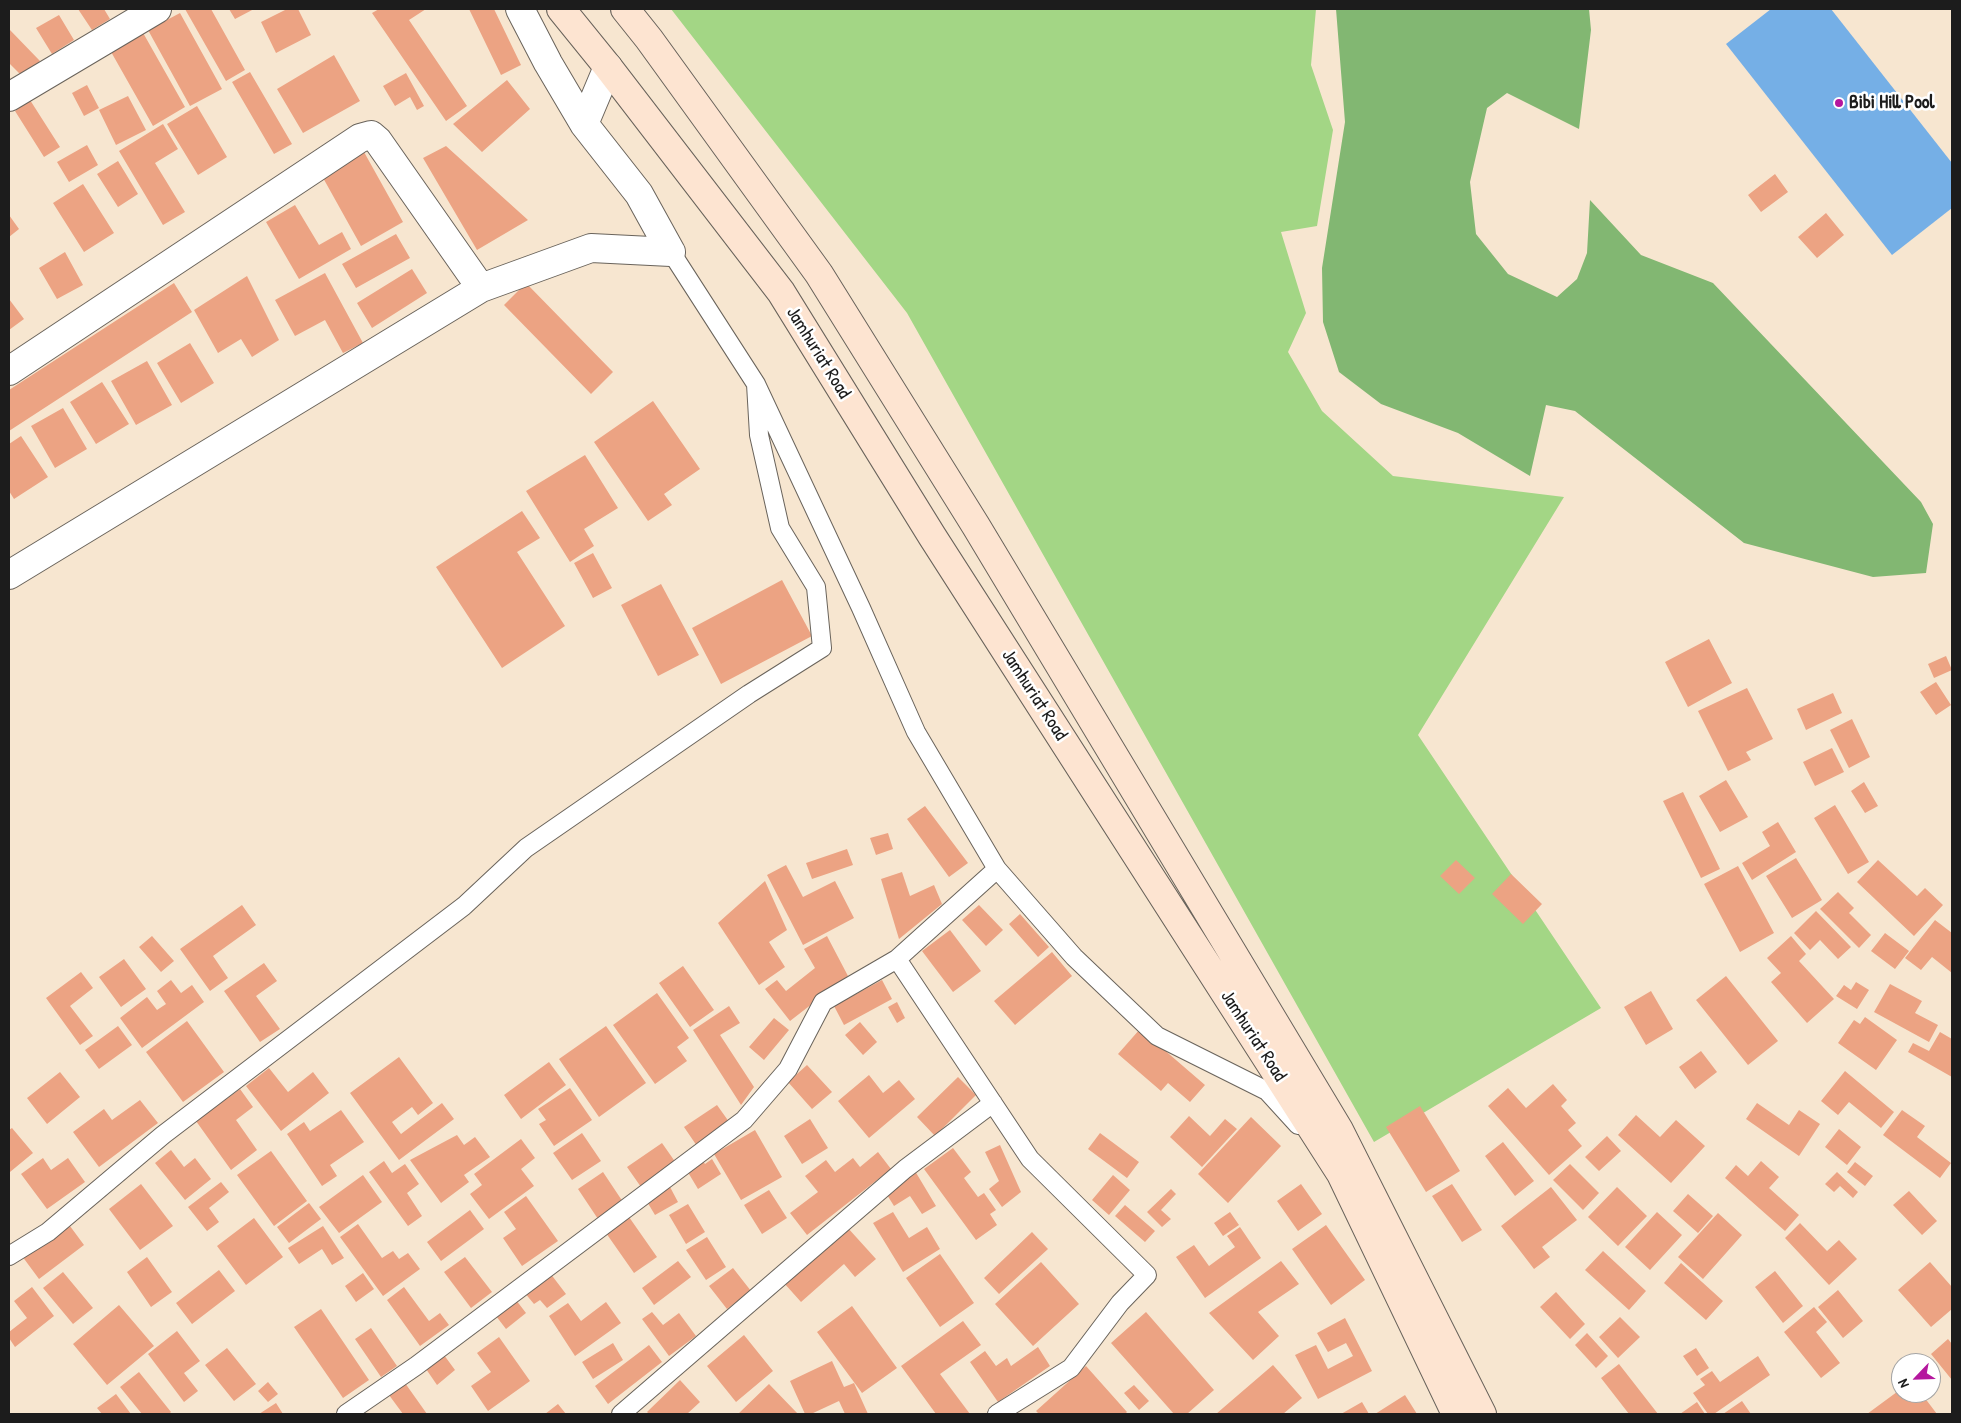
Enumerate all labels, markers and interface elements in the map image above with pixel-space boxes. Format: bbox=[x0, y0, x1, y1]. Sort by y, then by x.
place label: Bibi Hill Pool bbox=[1849, 92, 1935, 114]
marker: Bibi Hill Pool bbox=[1833, 97, 1845, 109]
street label: Jamhuriat Road bbox=[781, 303, 855, 403]
street label: Jamhuriat Road bbox=[996, 645, 1072, 745]
street label: Jamhuriat Road bbox=[1215, 986, 1291, 1086]
north arrow bbox=[1891, 1353, 1941, 1403]
text: N bbox=[1893, 1377, 1913, 1391]

